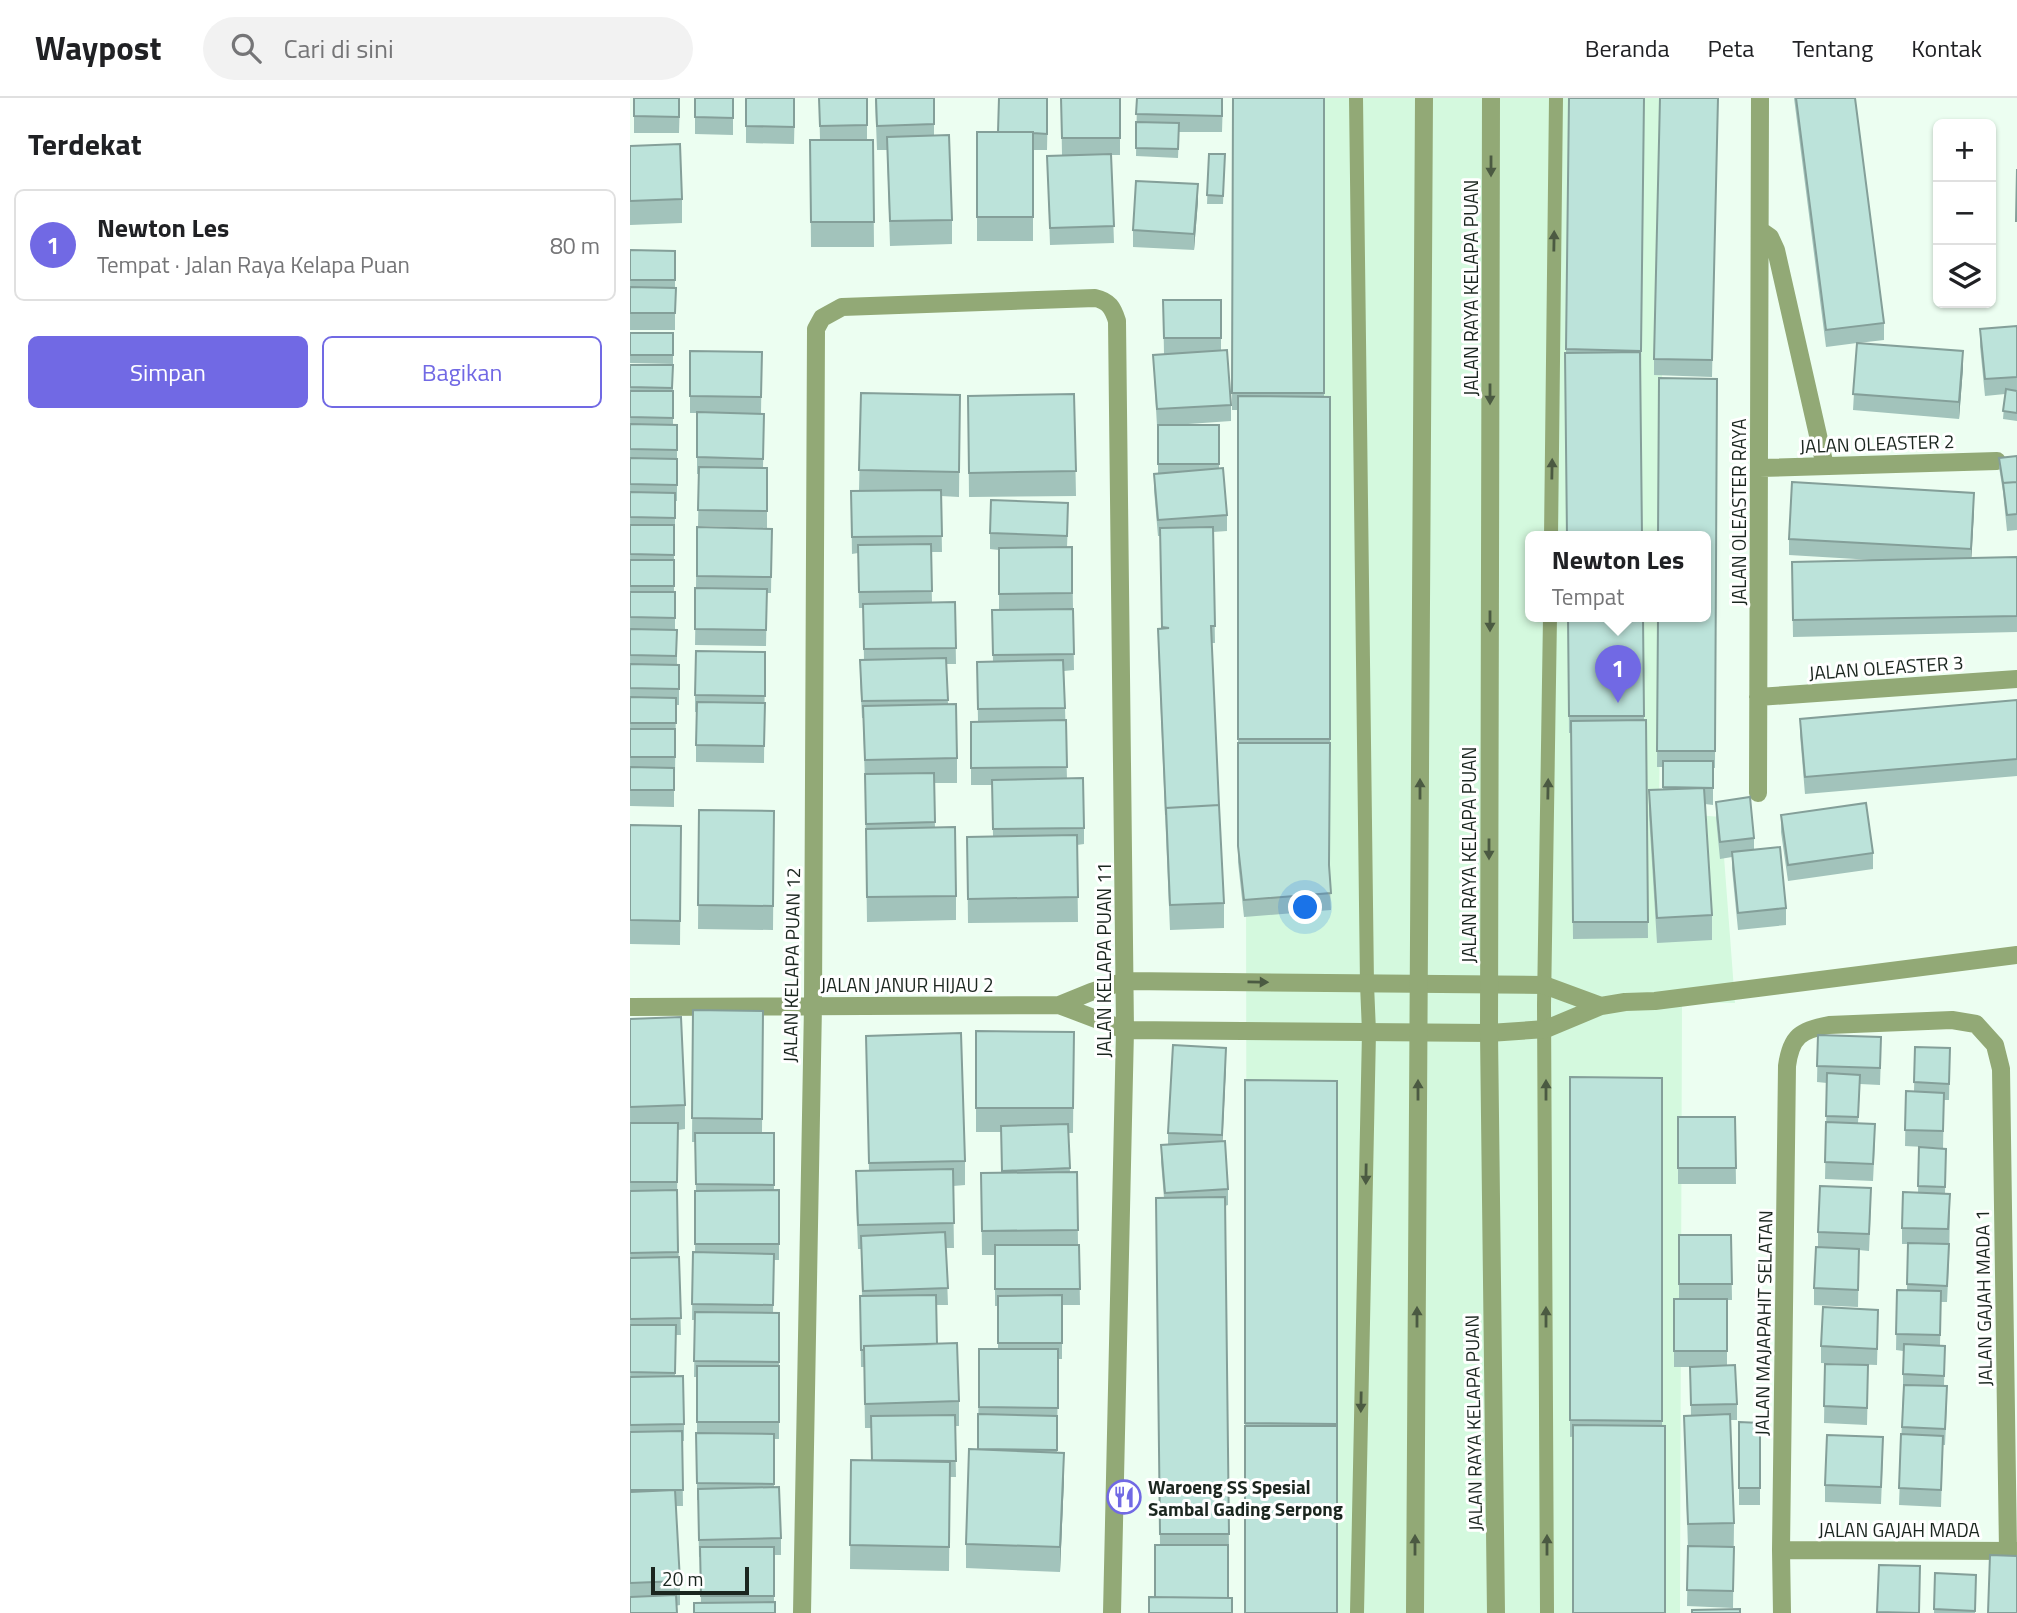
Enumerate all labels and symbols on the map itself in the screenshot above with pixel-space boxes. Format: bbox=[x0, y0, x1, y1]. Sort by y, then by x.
one-way arrow bbox=[1485, 155, 1497, 177]
street label: JALAN RAYA KELAPA PUAN bbox=[1456, 180, 1485, 396]
one-way arrow bbox=[1548, 230, 1560, 252]
one-way arrow bbox=[1484, 383, 1496, 405]
street label: JALAN OLEASTER RAYA bbox=[1724, 419, 1753, 605]
street label: JALAN OLEASTER 2 bbox=[1799, 426, 1955, 460]
one-way arrow bbox=[1546, 457, 1557, 479]
one-way arrow bbox=[1484, 610, 1496, 632]
pin: 1 bbox=[1595, 645, 1641, 703]
street label: JALAN OLEASTER 3 bbox=[1808, 647, 1964, 687]
street label: JALAN RAYA KELAPA PUAN bbox=[1454, 747, 1483, 963]
one-way arrow bbox=[1414, 778, 1426, 800]
one-way arrow bbox=[1542, 778, 1554, 800]
one-way arrow bbox=[1483, 838, 1495, 860]
street label: JALAN KELAPA PUAN 11 bbox=[1089, 862, 1118, 1058]
street label: JALAN KELAPA PUAN 12 bbox=[775, 867, 807, 1063]
your location bbox=[1288, 890, 1322, 924]
street label: JALAN JANUR HIJAU 2 bbox=[820, 970, 994, 999]
one-way arrow bbox=[1247, 976, 1269, 988]
one-way arrow bbox=[1412, 1079, 1424, 1101]
one-way arrow bbox=[1540, 1079, 1552, 1101]
one-way arrow bbox=[1360, 1163, 1372, 1185]
street label: JALAN MAJAPAHIT SELATAN bbox=[1747, 1210, 1779, 1436]
street label: JALAN GAJAH MADA 1 bbox=[1967, 1210, 1999, 1386]
one-way arrow bbox=[1411, 1306, 1423, 1328]
one-way arrow bbox=[1541, 1306, 1552, 1328]
street label: JALAN RAYA KELAPA PUAN bbox=[1457, 1314, 1489, 1532]
one-way arrow bbox=[1355, 1391, 1367, 1413]
place label: Waroeng SS Spesial Sambal Gading Serpong bbox=[1148, 1472, 1343, 1523]
restaurant icon: Waroeng SS Spesial Sambal Gading Serpong bbox=[1105, 1478, 1143, 1516]
street label: JALAN GAJAH MADA bbox=[1818, 1515, 1980, 1544]
one-way arrow bbox=[1410, 1534, 1421, 1556]
one-way arrow bbox=[1541, 1534, 1553, 1556]
scale bar bbox=[651, 1564, 749, 1596]

